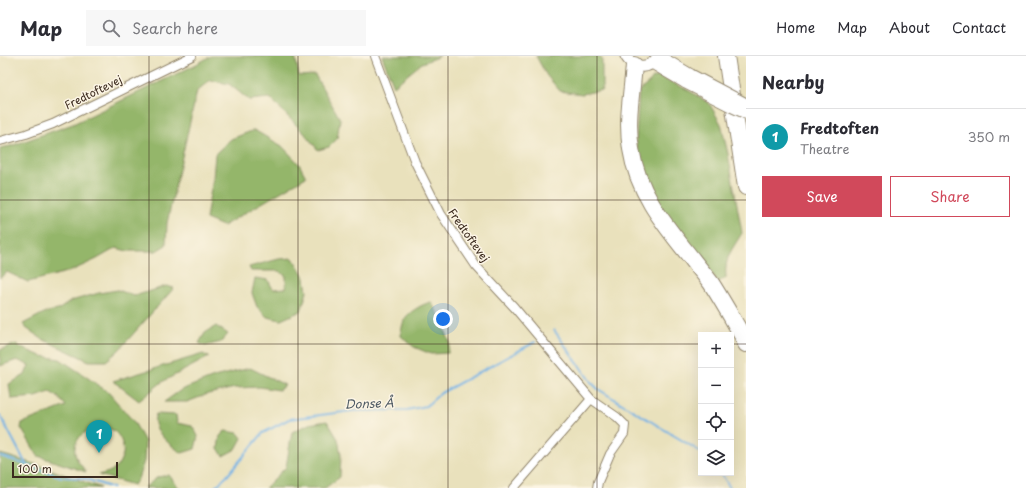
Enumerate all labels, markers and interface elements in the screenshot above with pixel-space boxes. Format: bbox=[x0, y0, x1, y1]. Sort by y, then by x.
search box bbox=[86, 10, 366, 46]
text: Map bbox=[20, 14, 62, 42]
text: Search here bbox=[132, 16, 218, 39]
icon: search bbox=[100, 17, 122, 39]
text: Home bbox=[776, 17, 815, 38]
text: Map bbox=[837, 17, 867, 38]
text: About bbox=[889, 17, 930, 38]
text: Contact bbox=[952, 17, 1006, 38]
text: Nearby bbox=[762, 69, 824, 95]
street label: Fredtoftevej bbox=[61, 71, 125, 113]
text: Fredtoften bbox=[800, 116, 879, 139]
text: 1 bbox=[772, 127, 778, 146]
text: 350 m bbox=[968, 127, 1010, 146]
text: Theatre bbox=[800, 139, 849, 158]
button: Save bbox=[762, 176, 882, 217]
button: Share bbox=[890, 176, 1010, 217]
street label: Fredtoftevej bbox=[444, 205, 494, 265]
your location bbox=[433, 309, 453, 329]
map controls bbox=[698, 332, 734, 476]
button: + bbox=[698, 332, 734, 368]
button: − bbox=[698, 368, 734, 404]
water label: Donse Å bbox=[344, 393, 394, 413]
button: locate bbox=[698, 404, 734, 440]
pin: 1 bbox=[86, 420, 112, 453]
button: layers bbox=[698, 440, 734, 476]
scale bar bbox=[12, 460, 118, 479]
text: 100 m bbox=[18, 460, 52, 477]

